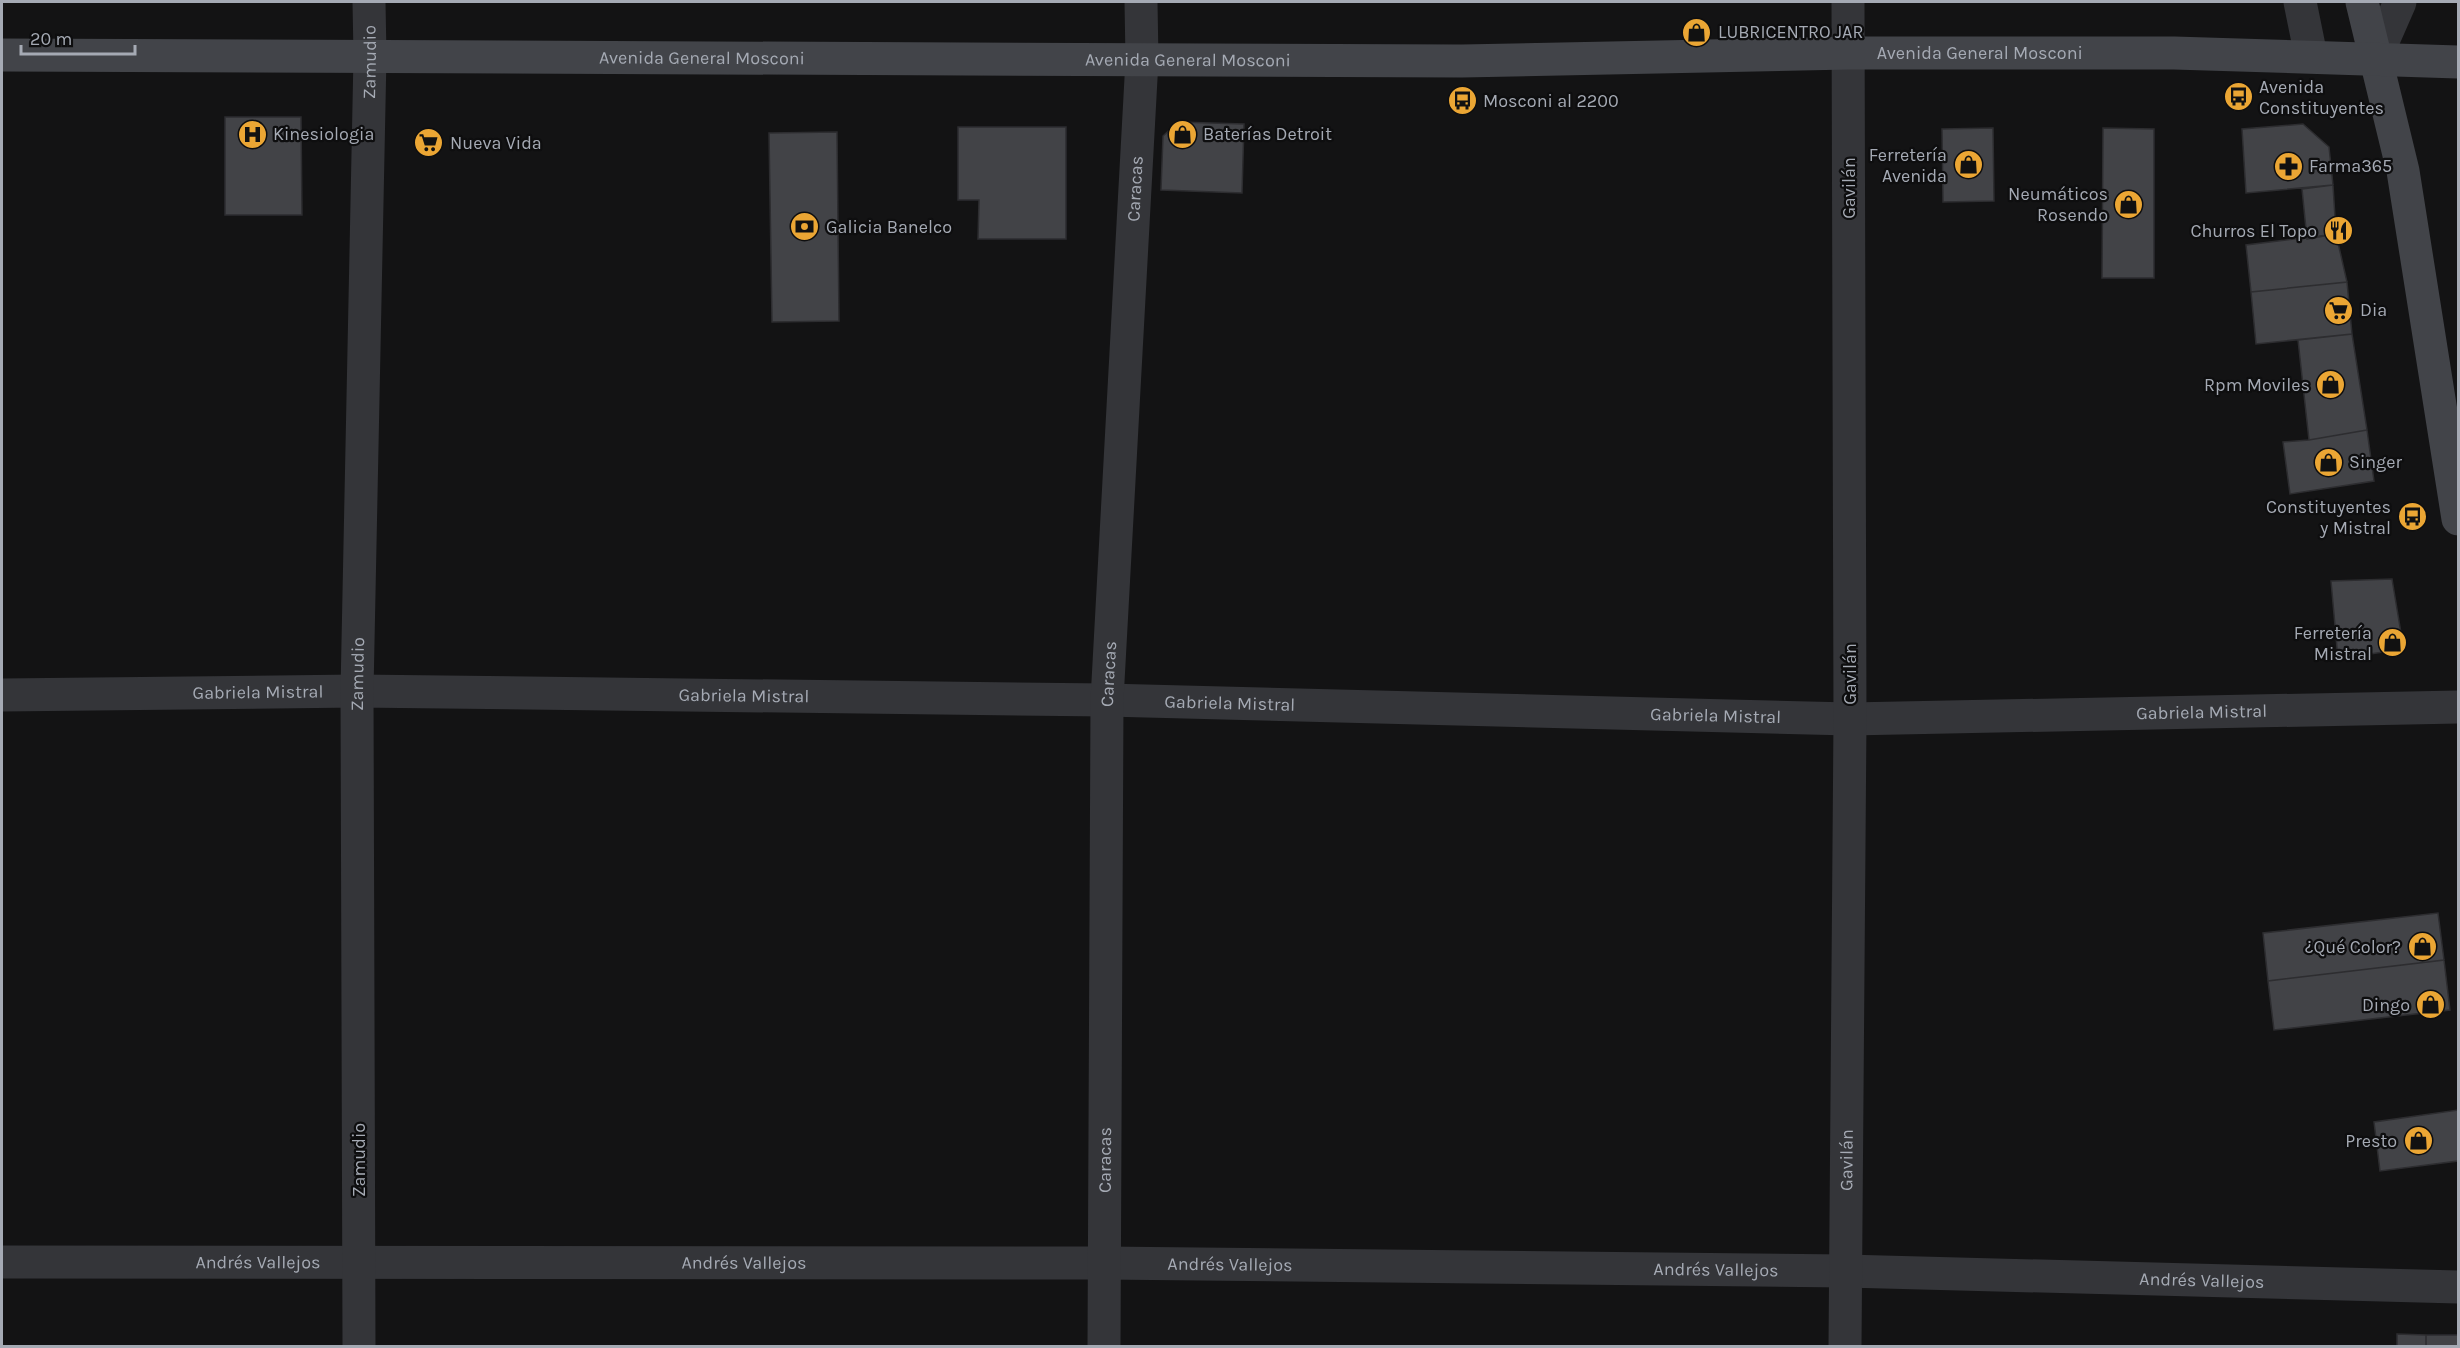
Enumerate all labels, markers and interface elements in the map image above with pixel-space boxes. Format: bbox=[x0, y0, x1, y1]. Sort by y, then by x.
shop icon: LUBRICENTRO JAR bbox=[1681, 16, 1713, 48]
scale bar bbox=[21, 18, 135, 56]
place label: LUBRICENTRO JAR bbox=[1718, 21, 1863, 43]
street label: Zamudio bbox=[358, 25, 381, 99]
text: 20 m bbox=[30, 28, 72, 50]
street label: Avenida General Mosconi bbox=[1877, 42, 2083, 64]
street label: Avenida General Mosconi bbox=[599, 46, 805, 69]
street label: Avenida General Mosconi bbox=[1085, 48, 1291, 71]
place label: Avenida Constituyentes bbox=[2259, 76, 2384, 119]
bus stop icon: Avenida Constituyentes bbox=[2222, 81, 2254, 113]
bus stop icon: Mosconi al 2200 bbox=[1446, 85, 1478, 117]
place label: Mosconi al 2200 bbox=[1483, 90, 1619, 112]
hospital icon: Kinesiologia bbox=[236, 118, 268, 150]
shop icon: Baterías Detroit bbox=[1166, 118, 1198, 150]
place label: Kinesiologia bbox=[273, 123, 374, 145]
place label: Baterías Detroit bbox=[1203, 123, 1332, 145]
supermarket icon: Nueva Vida bbox=[413, 127, 445, 159]
place label: Nueva Vida bbox=[450, 132, 542, 154]
place label: Ferretería Avenida bbox=[1869, 144, 1947, 187]
shop icon: Ferretería Avenida bbox=[1952, 149, 1984, 181]
pharmacy icon: Farma365 bbox=[2272, 150, 2304, 182]
street label: Caracas bbox=[1122, 155, 1148, 222]
place label: Farma365 bbox=[2309, 155, 2392, 177]
street label: Gavilán bbox=[1838, 157, 1860, 219]
place label: Neumáticos Rosendo bbox=[2008, 183, 2108, 226]
shop icon: Neumáticos Rosendo bbox=[2113, 188, 2145, 220]
bank icon: Galicia Banelco bbox=[789, 211, 821, 243]
restaurant icon: Churros El Topo bbox=[2322, 215, 2354, 247]
place label: Galicia Banelco bbox=[826, 216, 952, 238]
place label: Churros El Topo bbox=[2190, 220, 2317, 242]
supermarket icon: Dia bbox=[2323, 294, 2355, 326]
place label: Dia bbox=[2360, 299, 2387, 321]
shop icon: Rpm Moviles bbox=[2315, 369, 2347, 401]
place label: Rpm Moviles bbox=[2204, 374, 2310, 396]
shop icon: Singer bbox=[2312, 446, 2344, 478]
place label: Singer bbox=[2349, 451, 2403, 473]
place label: Constituyentes y Mistral bbox=[2266, 496, 2391, 539]
bus stop icon: Constituyentes y Mistral bbox=[2396, 501, 2428, 533]
place label: Ferretería Mistral bbox=[2294, 622, 2372, 665]
shop icon: Ferretería Mistral bbox=[2377, 627, 2409, 659]
street label: Zamudio bbox=[346, 637, 369, 711]
street label: Caracas bbox=[1096, 640, 1121, 707]
street label: Gavilán bbox=[1839, 643, 1861, 705]
street label: Gabriela Mistral bbox=[192, 680, 324, 704]
street label: Gabriela Mistral bbox=[678, 684, 810, 707]
street label: Gabriela Mistral bbox=[1164, 690, 1296, 716]
street label: Gabriela Mistral bbox=[2136, 700, 2267, 724]
street label: Gabriela Mistral bbox=[1650, 703, 1781, 728]
shop icon: ¿Qué Color? bbox=[2406, 931, 2438, 963]
place label: ¿Qué Color? bbox=[2305, 936, 2401, 958]
shop icon: Dingo bbox=[2415, 989, 2447, 1021]
place label: Dingo bbox=[2362, 994, 2410, 1016]
street label: Zamudio bbox=[348, 1123, 370, 1197]
shop icon: Presto bbox=[2402, 1125, 2434, 1157]
street label: Caracas bbox=[1094, 1127, 1116, 1193]
street label: Gavilán bbox=[1835, 1129, 1858, 1191]
place label: Presto bbox=[2345, 1130, 2397, 1152]
street label: Andrés Vallejos bbox=[195, 1251, 321, 1273]
street label: Andrés Vallejos bbox=[681, 1252, 807, 1274]
street label: Andrés Vallejos bbox=[1167, 1253, 1293, 1276]
street label: Andrés Vallejos bbox=[1653, 1258, 1779, 1281]
street label: Andrés Vallejos bbox=[2139, 1268, 2265, 1293]

